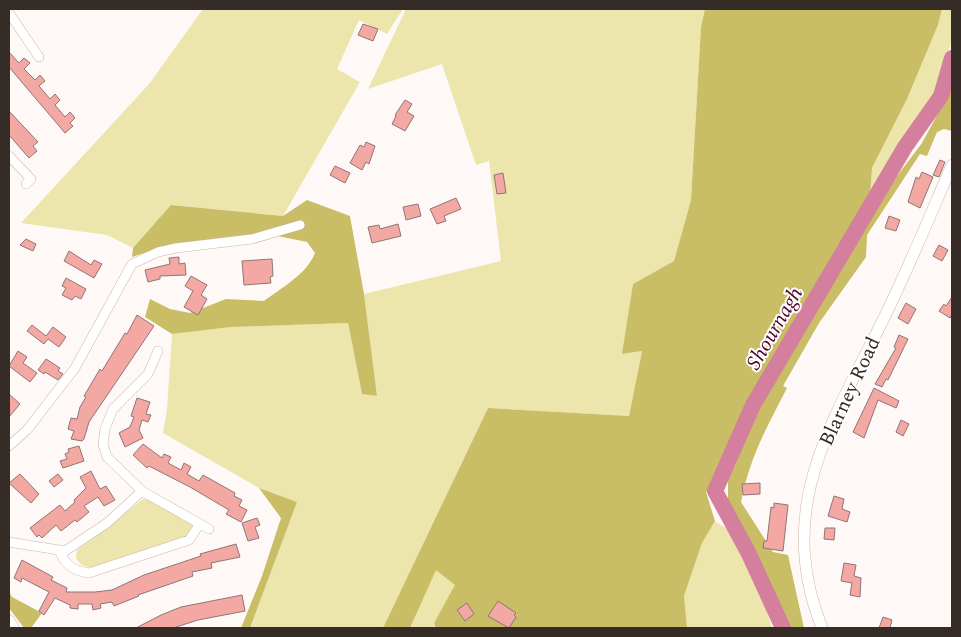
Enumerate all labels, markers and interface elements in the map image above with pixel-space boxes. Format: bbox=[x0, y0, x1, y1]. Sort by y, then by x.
water label: Shournagh bbox=[738, 281, 812, 376]
street label: Blarney Road bbox=[811, 332, 888, 451]

